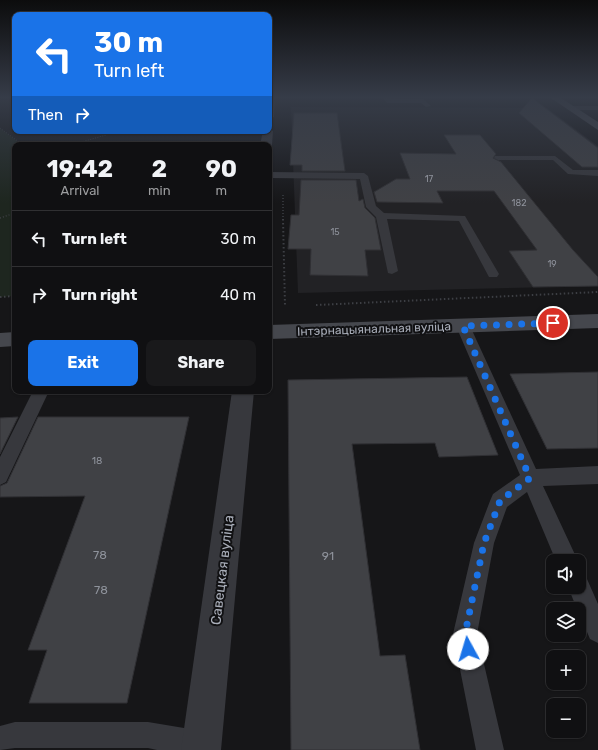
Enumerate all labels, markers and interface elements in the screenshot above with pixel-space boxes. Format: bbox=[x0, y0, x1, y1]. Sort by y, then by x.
text: 30 m bbox=[94, 26, 163, 59]
icon: left bbox=[28, 28, 80, 80]
text: Turn left bbox=[94, 60, 164, 82]
icon: right bbox=[71, 104, 93, 126]
text: Then bbox=[28, 106, 63, 124]
text: 19:42 bbox=[47, 155, 113, 183]
text: 2 bbox=[151, 155, 167, 183]
text: 90 bbox=[205, 155, 237, 183]
house number: 17 bbox=[425, 174, 434, 184]
text: Arrival bbox=[60, 183, 100, 198]
text: min bbox=[148, 183, 171, 198]
text: m bbox=[216, 183, 227, 198]
house number: 182 bbox=[512, 198, 526, 208]
house number: 15 bbox=[330, 227, 340, 237]
icon: left bbox=[28, 228, 50, 250]
text: Turn left bbox=[62, 230, 127, 248]
text: 30 m bbox=[220, 230, 256, 248]
house number: 19 bbox=[547, 259, 557, 269]
icon: right bbox=[28, 284, 50, 306]
text: Turn right bbox=[62, 286, 137, 304]
text: 40 m bbox=[220, 286, 256, 304]
pin bbox=[536, 306, 570, 340]
icon: arrive bbox=[542, 312, 564, 334]
street label: Інтэрнацыянальная вуліца bbox=[297, 319, 451, 339]
button: Exit bbox=[28, 340, 138, 386]
button: Share bbox=[146, 340, 256, 386]
house number: 18 bbox=[92, 455, 102, 467]
street label: Савецкая вуліца bbox=[207, 514, 238, 626]
house number: 78 bbox=[93, 548, 107, 562]
house number: 91 bbox=[322, 549, 334, 563]
map controls bbox=[546, 554, 586, 738]
button: sound bbox=[546, 554, 586, 594]
house number: 78 bbox=[94, 583, 108, 597]
button: layers bbox=[546, 602, 586, 642]
position arrow bbox=[447, 628, 489, 670]
button: + bbox=[546, 650, 586, 690]
button: − bbox=[546, 698, 586, 738]

